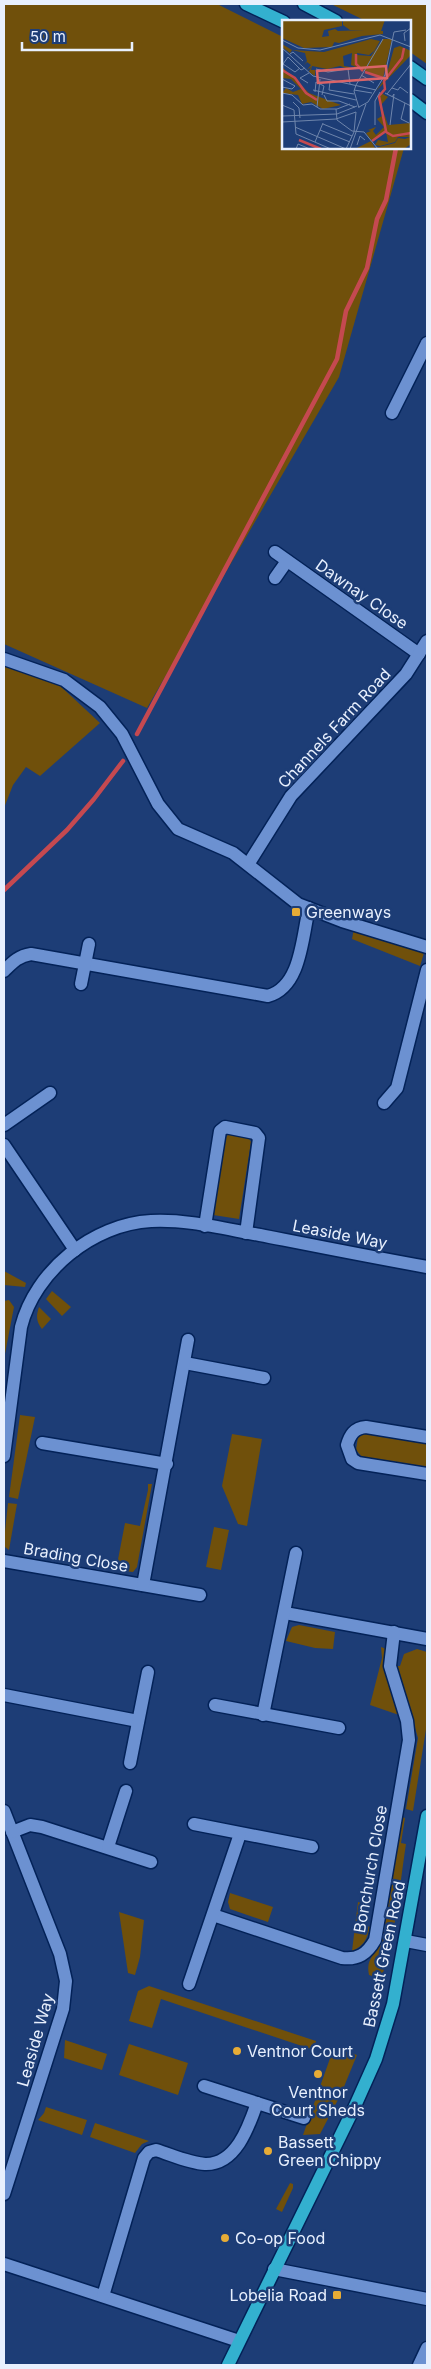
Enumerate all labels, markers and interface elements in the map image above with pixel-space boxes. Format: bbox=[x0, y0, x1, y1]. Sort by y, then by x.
scale bar bbox=[22, 20, 132, 52]
inset map bbox=[282, 20, 411, 149]
text: 50 m bbox=[30, 27, 66, 46]
street label: Dawnay Close bbox=[312, 555, 412, 633]
street label: Channels Farm Road bbox=[273, 664, 395, 792]
place label: Greenways bbox=[306, 902, 391, 922]
marker: Greenways bbox=[290, 906, 302, 918]
street label: Leaside Way bbox=[291, 1215, 389, 1253]
street label: Brading Close bbox=[22, 1538, 130, 1576]
street label: Bonchurch Close bbox=[349, 1804, 391, 1934]
street label: Bassett Green Road bbox=[359, 1879, 409, 2029]
street label: Leaside Way bbox=[12, 1991, 58, 2089]
place label: Ventnor Court bbox=[247, 2041, 353, 2061]
marker: Ventnor Court bbox=[231, 2045, 243, 2057]
marker: Ventnor Court Sheds bbox=[312, 2068, 324, 2080]
place label: Ventnor Court Sheds bbox=[271, 2082, 365, 2120]
place label: Bassett Green Chippy bbox=[278, 2132, 382, 2170]
marker: Bassett Green Chippy bbox=[262, 2145, 274, 2157]
place label: Co-op Food bbox=[235, 2228, 325, 2248]
marker: Co-op Food bbox=[219, 2232, 231, 2244]
place label: Lobelia Road bbox=[229, 2285, 327, 2305]
marker: Lobelia Road bbox=[331, 2289, 343, 2301]

